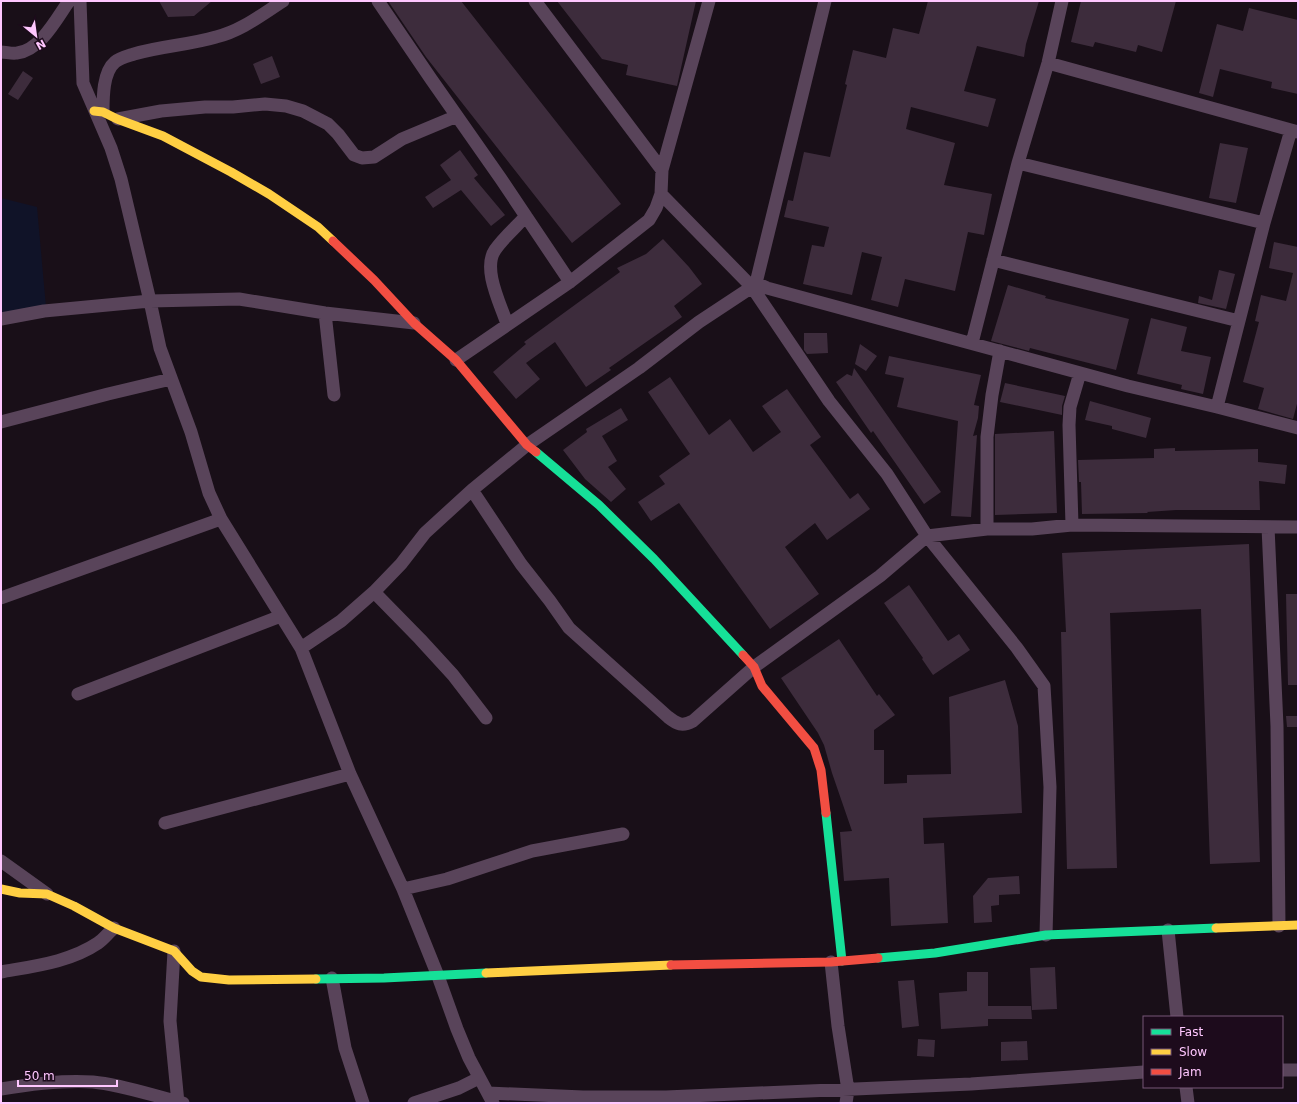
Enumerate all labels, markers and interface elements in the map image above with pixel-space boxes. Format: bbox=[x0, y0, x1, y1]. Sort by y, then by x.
north arrow bbox=[16, 16, 56, 56]
text: N bbox=[33, 36, 48, 52]
legend bbox=[1143, 1016, 1283, 1088]
text: Fast bbox=[1179, 1025, 1203, 1039]
text: Slow bbox=[1179, 1045, 1207, 1059]
scale bar bbox=[18, 1062, 117, 1088]
text: Jam bbox=[1178, 1065, 1202, 1079]
text: 50 m bbox=[24, 1069, 55, 1083]

